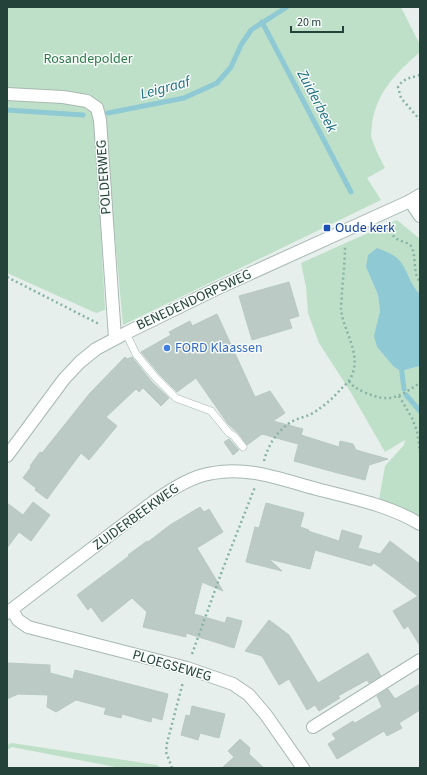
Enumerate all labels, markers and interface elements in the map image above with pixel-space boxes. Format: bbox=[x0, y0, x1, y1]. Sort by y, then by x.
scale bar bbox=[291, 8, 343, 34]
text: 20 m bbox=[297, 14, 321, 31]
park label: Rosandepolder bbox=[43, 49, 133, 69]
water label: Zuiderbeek bbox=[291, 65, 343, 137]
water label: Leigraaf bbox=[138, 71, 194, 105]
street label: POLDERWEG bbox=[91, 139, 117, 215]
place label: Oude kerk bbox=[335, 218, 395, 238]
marker: Oude kerk bbox=[322, 223, 332, 233]
street label: BENEDENDORPSWEG bbox=[133, 264, 255, 336]
place label: FORD Klaassen bbox=[175, 338, 263, 358]
marker: FORD Klaassen bbox=[162, 343, 172, 353]
street label: ZUIDERBEEKWEG bbox=[89, 479, 183, 555]
street label: PLOEGSEWEG bbox=[130, 645, 214, 687]

